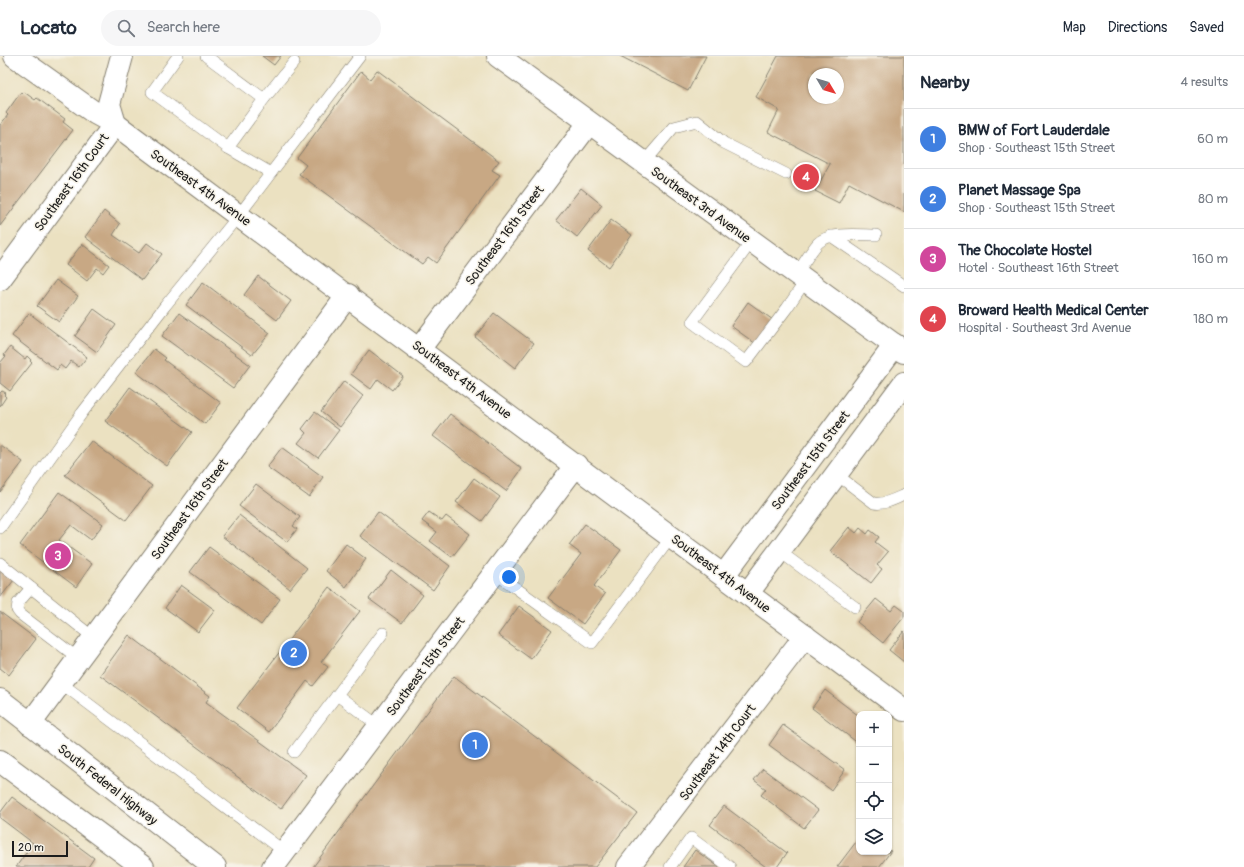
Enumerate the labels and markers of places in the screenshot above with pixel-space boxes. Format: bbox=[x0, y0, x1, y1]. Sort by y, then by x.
pin: 4 bbox=[793, 162, 819, 192]
pin: 3 bbox=[45, 541, 71, 571]
pin: 2 bbox=[281, 638, 307, 668]
pin: 1 bbox=[462, 730, 488, 760]

